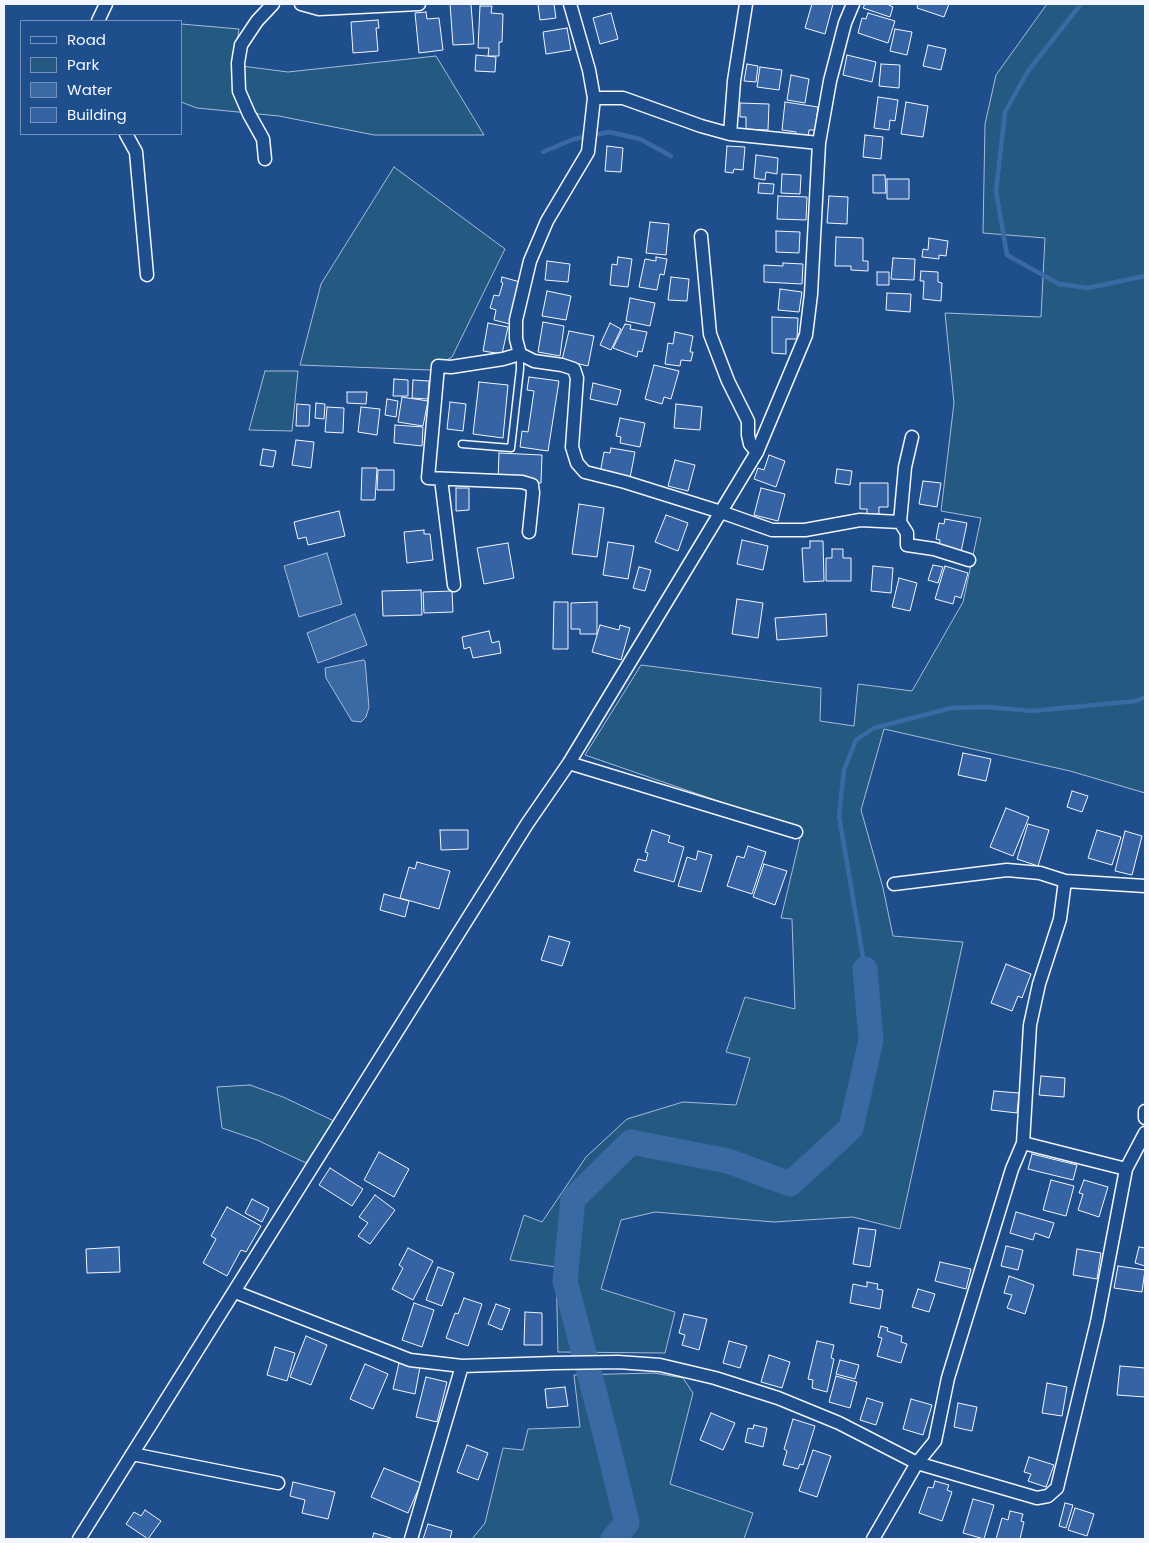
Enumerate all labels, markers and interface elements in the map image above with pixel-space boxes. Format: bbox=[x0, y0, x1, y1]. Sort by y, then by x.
legend bbox=[20, 20, 182, 135]
text: Road bbox=[67, 29, 106, 50]
text: Park bbox=[67, 54, 99, 75]
text: Water bbox=[67, 79, 112, 100]
text: Building bbox=[67, 104, 127, 125]

